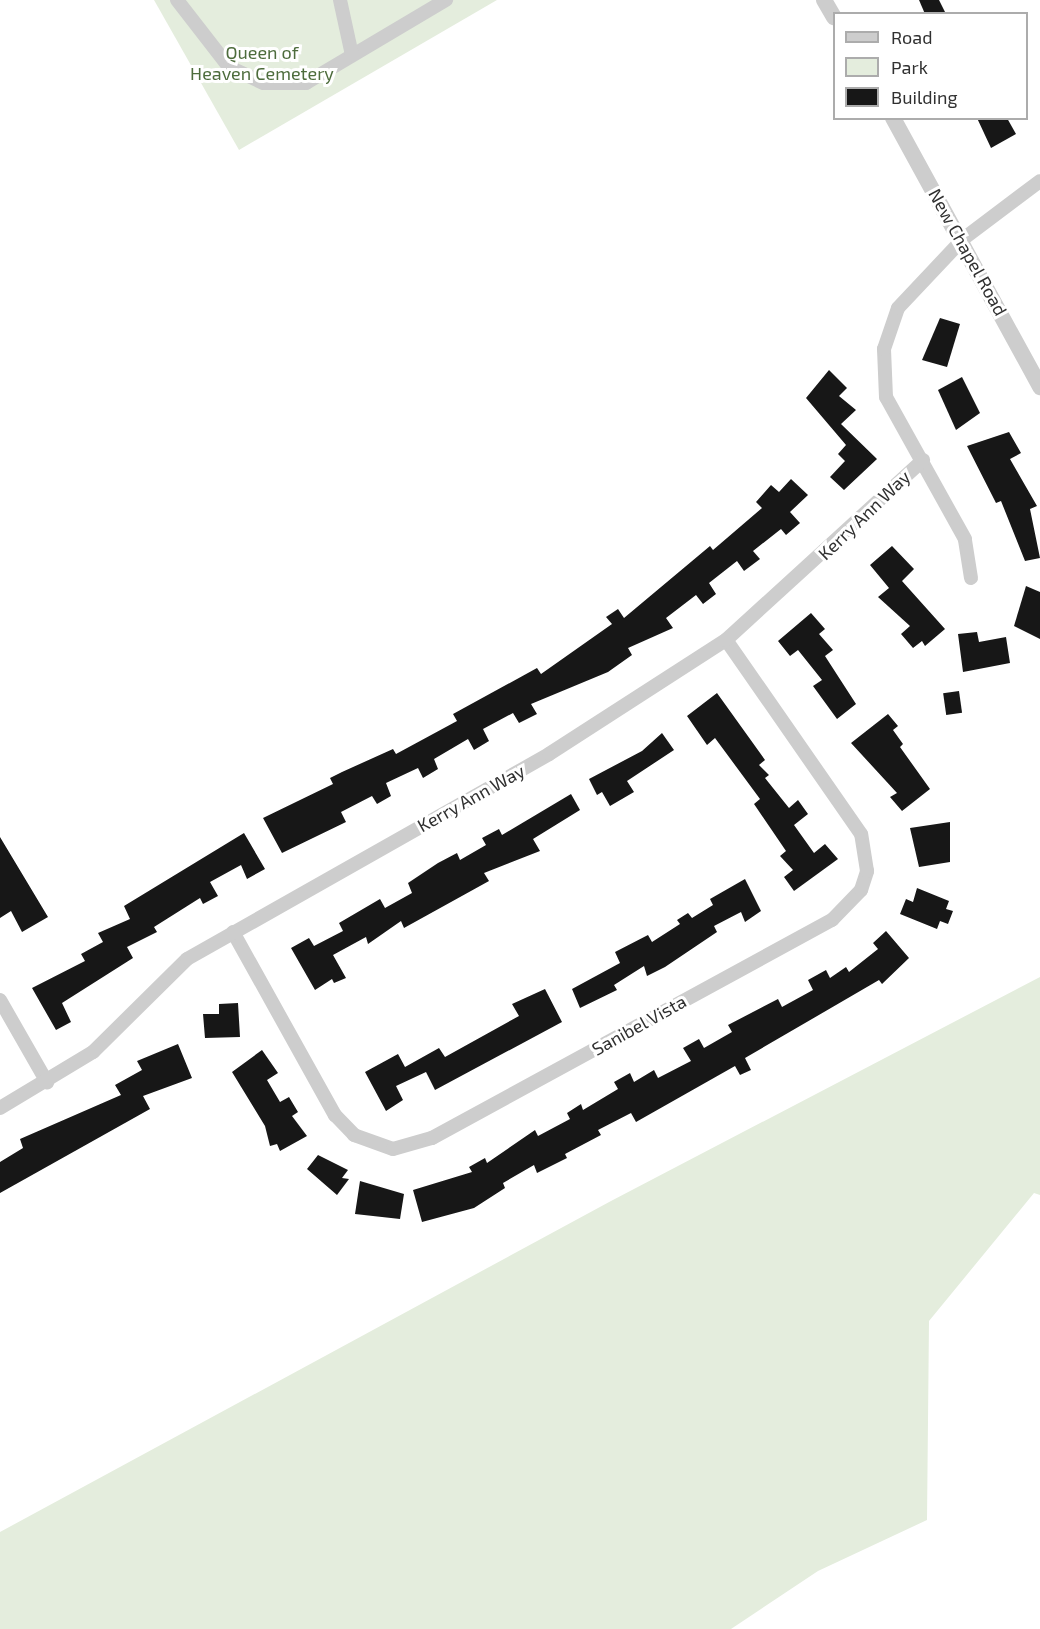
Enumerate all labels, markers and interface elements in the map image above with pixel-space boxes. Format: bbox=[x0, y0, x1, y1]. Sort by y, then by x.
legend bbox=[833, 12, 1028, 120]
text: Road bbox=[891, 26, 932, 48]
park label: Queen of Heaven Cemetery bbox=[190, 42, 334, 84]
text: Park bbox=[891, 56, 928, 78]
text: Building bbox=[891, 86, 958, 108]
street label: New Chapel Road bbox=[924, 184, 1012, 320]
street label: Kerry Ann Way bbox=[813, 465, 915, 565]
street label: Kerry Ann Way bbox=[413, 759, 529, 837]
street label: Sanibel Vista bbox=[588, 990, 690, 1060]

